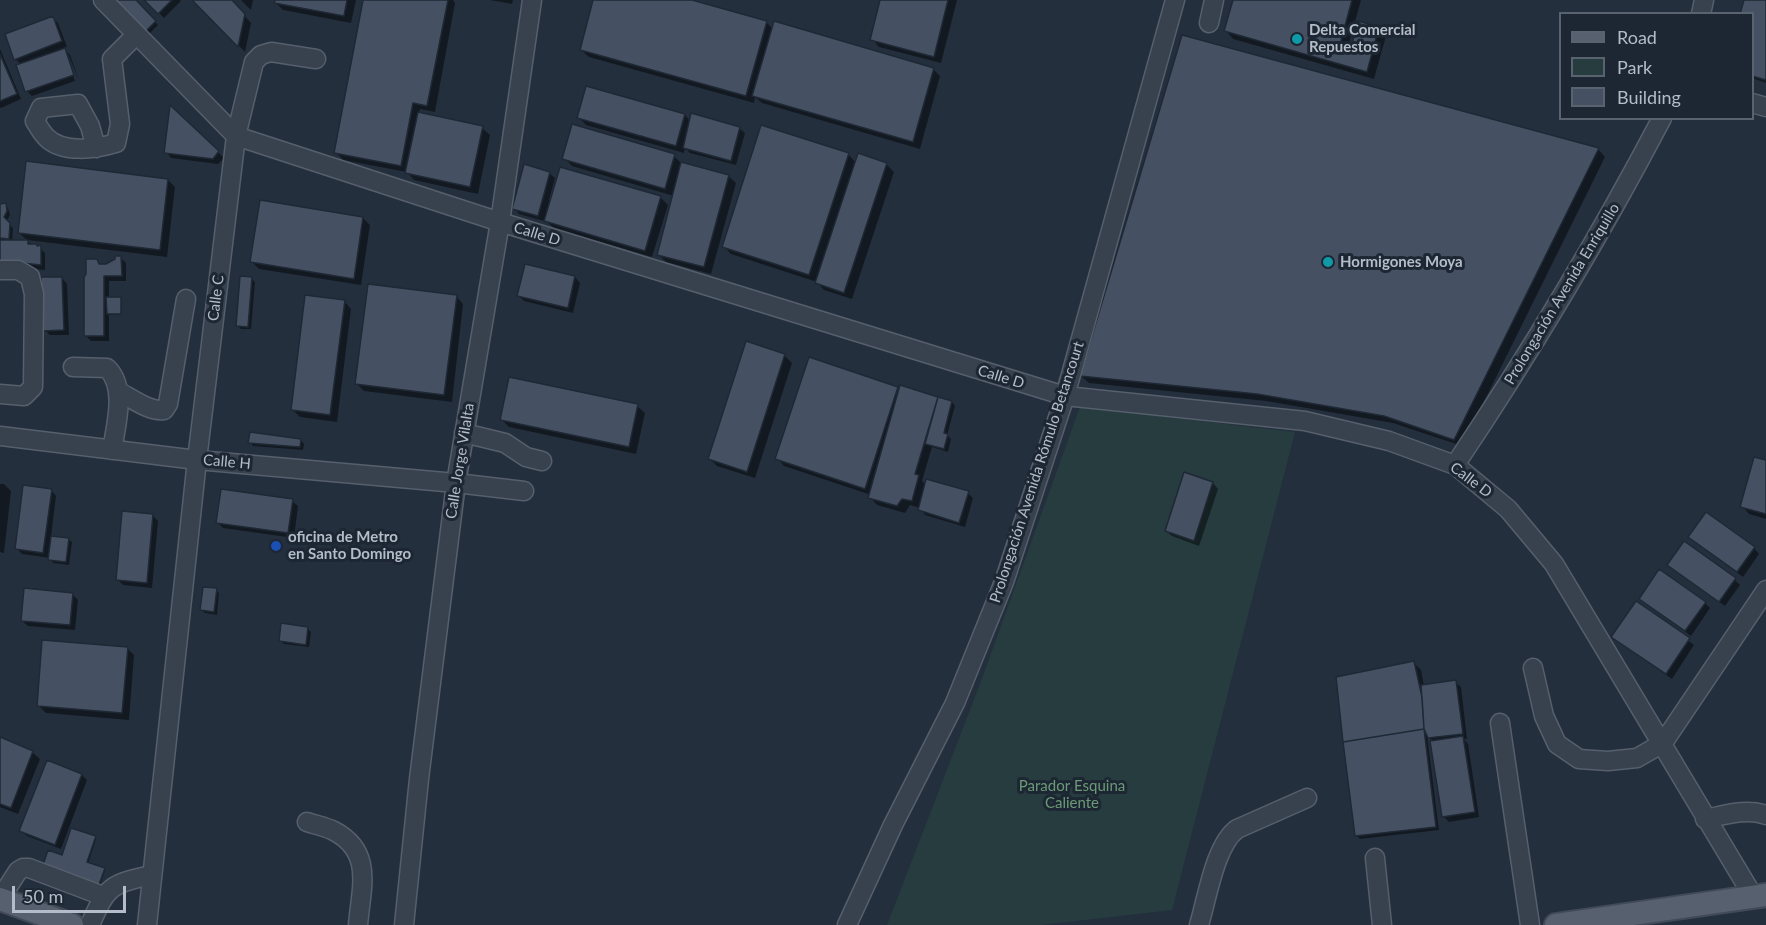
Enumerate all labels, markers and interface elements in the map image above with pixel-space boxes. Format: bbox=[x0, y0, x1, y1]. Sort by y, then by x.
legend bbox=[1559, 12, 1754, 120]
place label: Delta Comercial Repuestos bbox=[1309, 21, 1416, 56]
text: Road bbox=[1617, 26, 1657, 48]
marker: Delta Comercial Repuestos bbox=[1290, 32, 1304, 46]
text: Park bbox=[1617, 56, 1652, 78]
text: Building bbox=[1617, 86, 1681, 108]
street label: Prolongación Avenida Enriquillo bbox=[1501, 200, 1623, 388]
street label: Calle D bbox=[512, 218, 562, 250]
place label: Hormigones Moya bbox=[1340, 253, 1463, 271]
marker: Hormigones Moya bbox=[1321, 255, 1335, 269]
street label: Calle C bbox=[204, 274, 228, 322]
street label: Prolongación Avenida Rómulo Betancourt bbox=[986, 339, 1088, 605]
street label: Calle D bbox=[976, 361, 1026, 393]
street label: Calle Jorge Vilalta bbox=[442, 402, 478, 520]
street label: Calle H bbox=[202, 451, 252, 473]
street label: Calle D bbox=[1447, 458, 1495, 502]
place label: oficina de Metro en Santo Domingo bbox=[288, 528, 411, 563]
marker: oficina de Metro en Santo Domingo bbox=[269, 539, 283, 553]
park label: Parador Esquina Caliente bbox=[1019, 777, 1125, 812]
scale bar bbox=[15, 874, 129, 912]
text: 50 m bbox=[23, 885, 63, 907]

